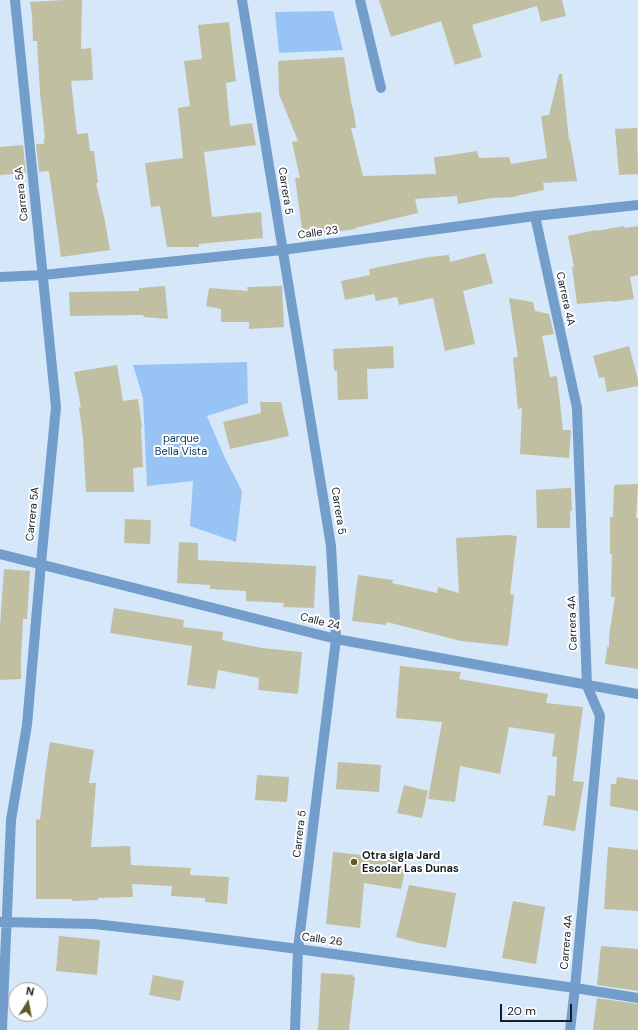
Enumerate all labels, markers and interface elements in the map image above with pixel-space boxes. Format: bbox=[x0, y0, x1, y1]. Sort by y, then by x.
street label: Carrera 5A bbox=[13, 166, 31, 222]
street label: Carrera 5 bbox=[275, 166, 295, 216]
street label: Calle 23 bbox=[297, 224, 339, 242]
street label: Carrera 4A bbox=[553, 271, 577, 327]
park label: parque Bella Vista bbox=[155, 432, 207, 458]
street label: Carrera 5A bbox=[24, 486, 42, 542]
street label: Carrera 5 bbox=[328, 486, 348, 536]
street label: Carrera 4A bbox=[565, 595, 581, 651]
street label: Calle 24 bbox=[299, 611, 341, 633]
street label: Carrera 5 bbox=[291, 810, 309, 858]
place label: Otra sigla Jard Escolar Las Dunas bbox=[362, 849, 459, 875]
marker: Otra sigla Jard Escolar Las Dunas bbox=[349, 857, 359, 867]
street label: Carrera 4A bbox=[558, 914, 576, 970]
street label: Calle 26 bbox=[301, 931, 343, 949]
north arrow bbox=[8, 982, 48, 1022]
text: N bbox=[25, 984, 35, 999]
scale bar bbox=[502, 996, 574, 1022]
text: 20 m bbox=[507, 1003, 536, 1019]

